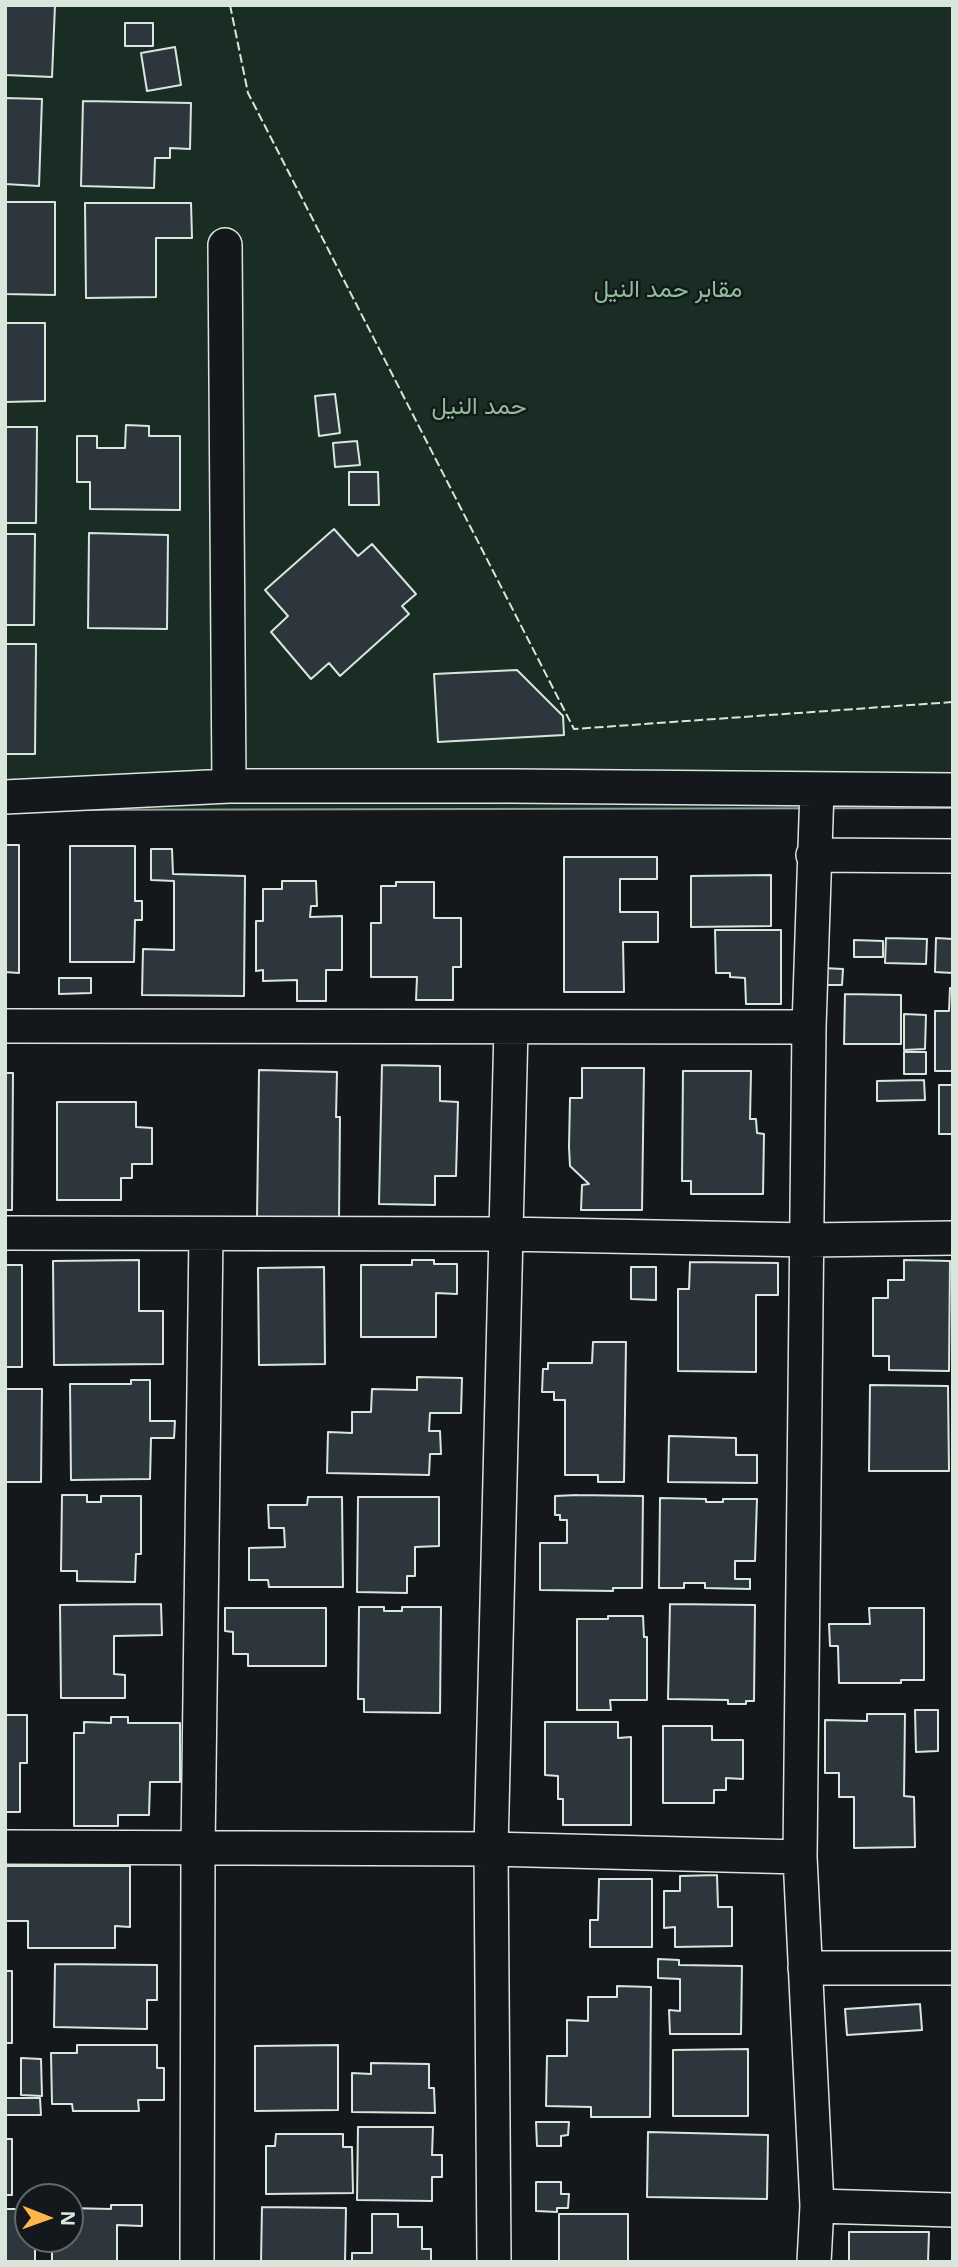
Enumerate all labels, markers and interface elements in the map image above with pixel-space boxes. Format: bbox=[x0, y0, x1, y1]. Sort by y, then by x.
park label: مقابر حمد النيل bbox=[594, 276, 742, 304]
park label: حمد النيل bbox=[431, 393, 527, 421]
north arrow bbox=[14, 2183, 84, 2253]
text: N bbox=[55, 2210, 81, 2226]

